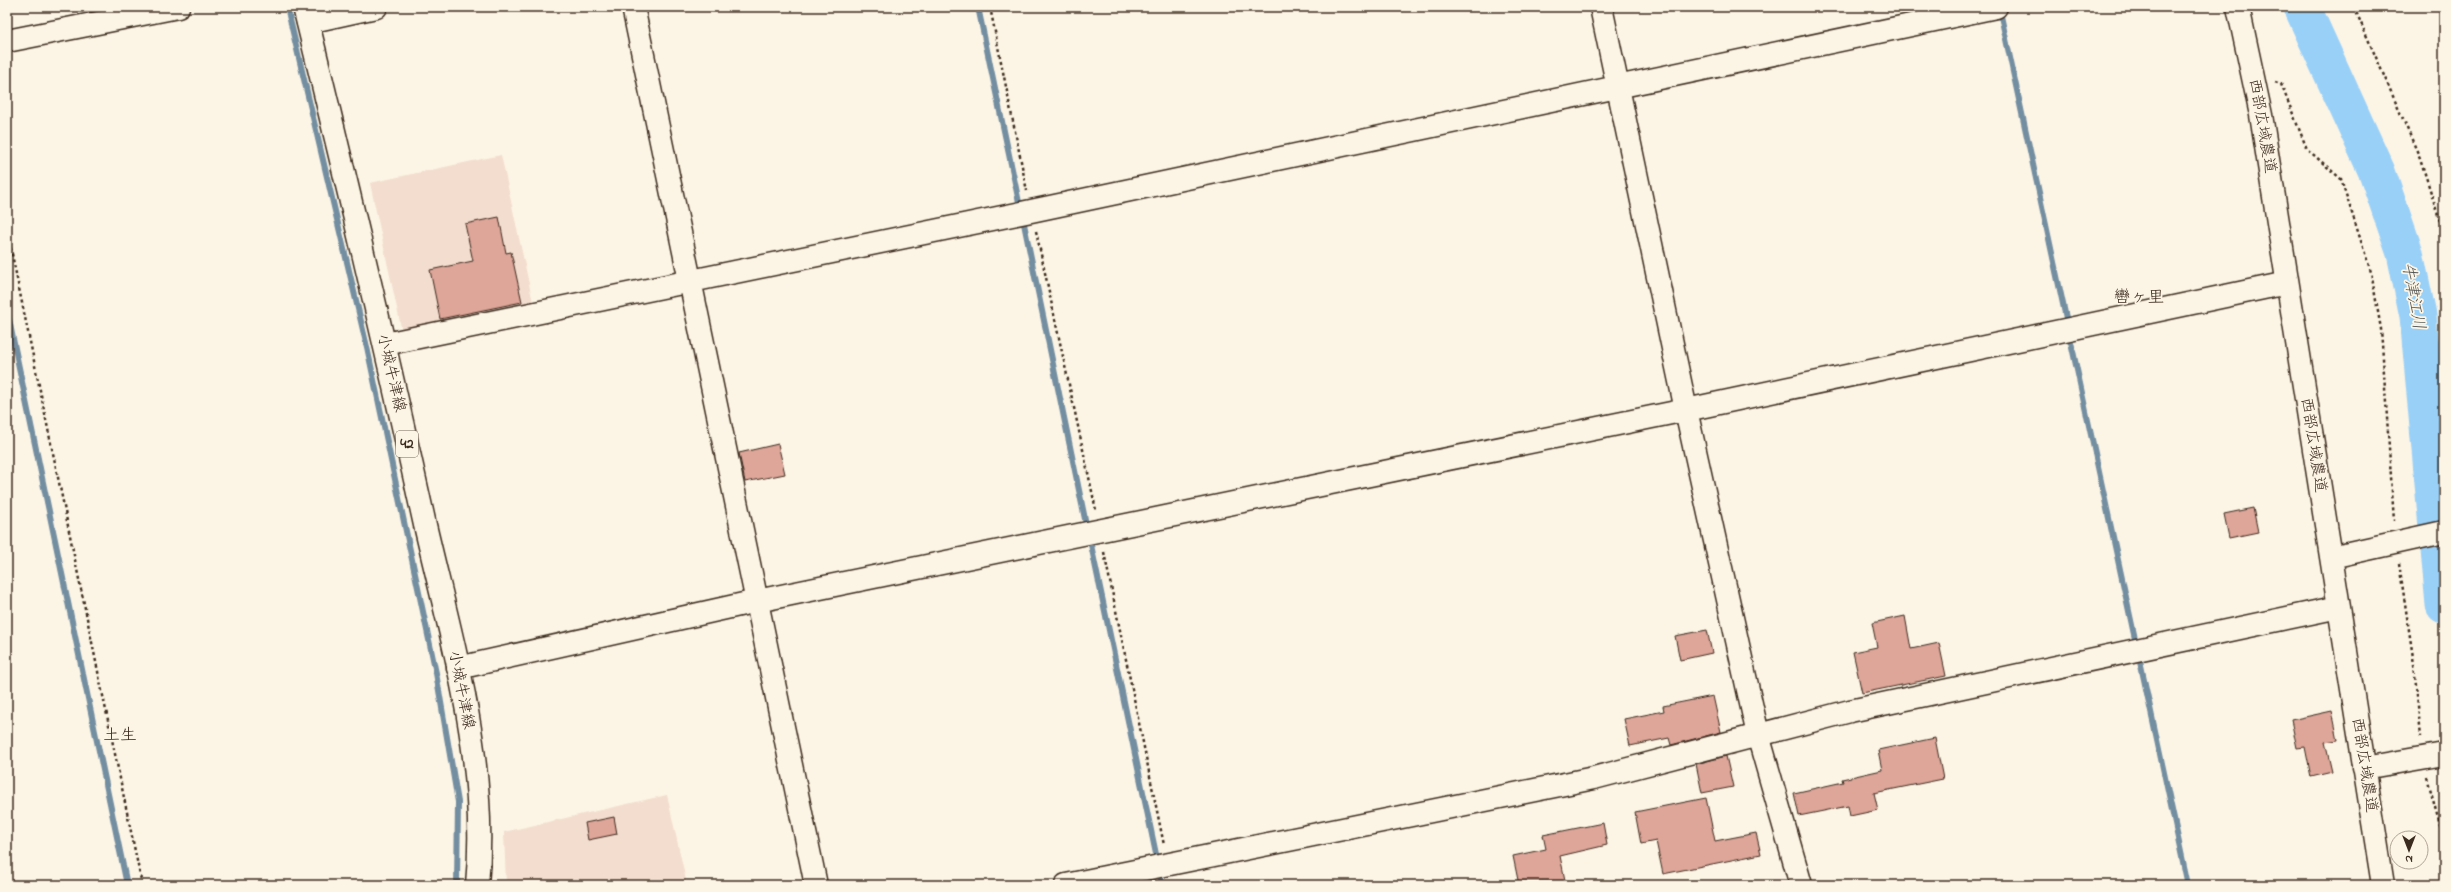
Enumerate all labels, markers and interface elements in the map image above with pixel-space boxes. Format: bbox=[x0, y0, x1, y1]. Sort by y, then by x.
street label: 西部広域農道 bbox=[2242, 77, 2282, 175]
water label: 牛津江川 bbox=[2395, 260, 2431, 332]
district label: 轡ヶ里 bbox=[2114, 285, 2165, 310]
street label: 小城牛津線 bbox=[370, 331, 412, 415]
street label: 西部広域農道 bbox=[2294, 396, 2332, 494]
road number: 42 bbox=[396, 431, 418, 457]
street label: 小城牛津線 bbox=[442, 648, 480, 732]
street label: 西部広域農道 bbox=[2345, 716, 2383, 814]
district label: 土生 bbox=[103, 723, 137, 748]
north arrow bbox=[2389, 830, 2429, 870]
text: N bbox=[2405, 851, 2413, 867]

